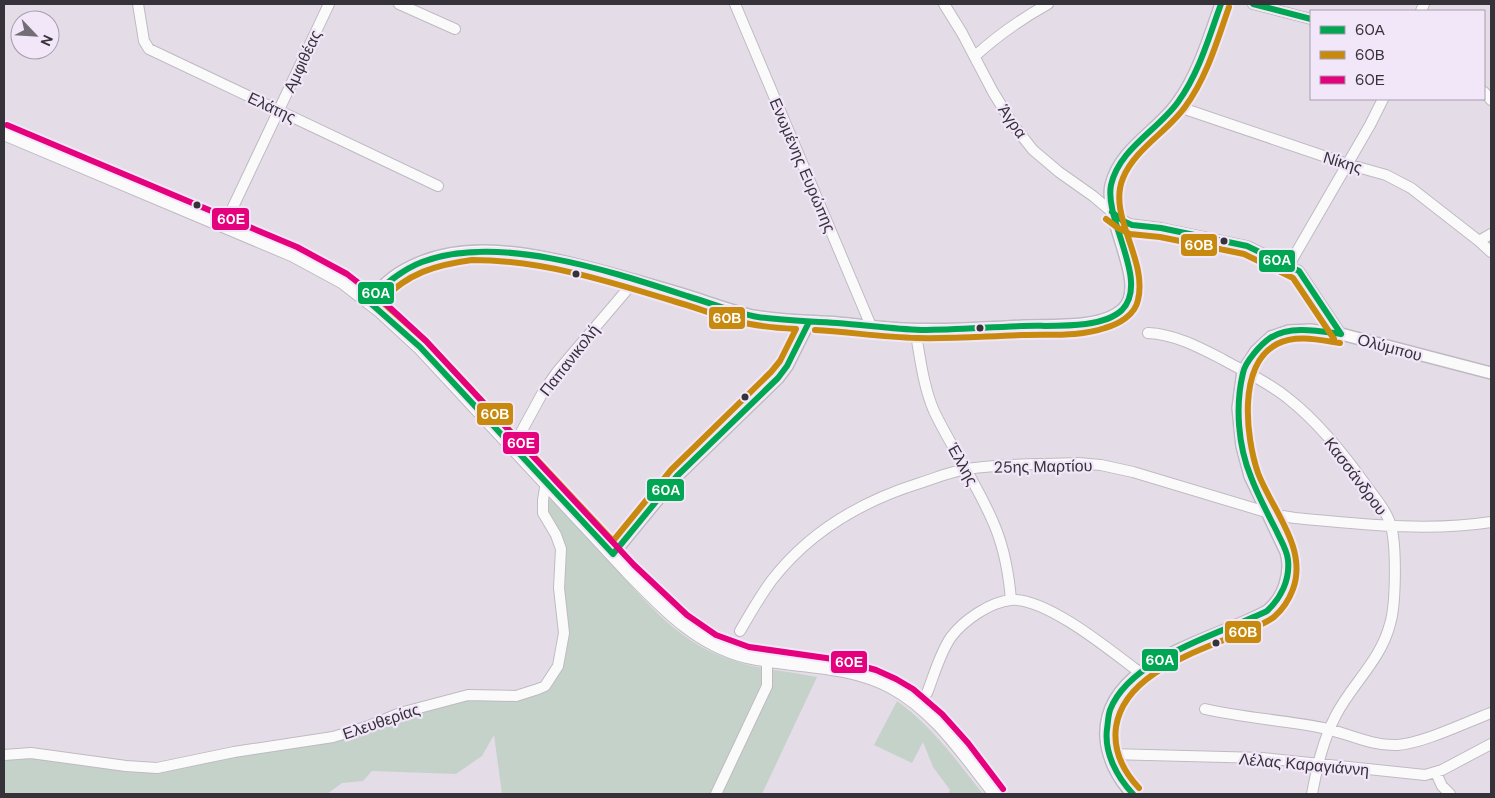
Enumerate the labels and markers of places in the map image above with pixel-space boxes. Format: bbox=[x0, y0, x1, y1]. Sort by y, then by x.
unlabelled marker bbox=[192, 200, 202, 210]
unlabelled marker bbox=[1219, 236, 1229, 246]
unlabelled marker bbox=[571, 269, 581, 279]
unlabelled marker bbox=[975, 323, 985, 333]
unlabelled marker bbox=[740, 392, 750, 402]
unlabelled marker bbox=[1211, 638, 1221, 648]

